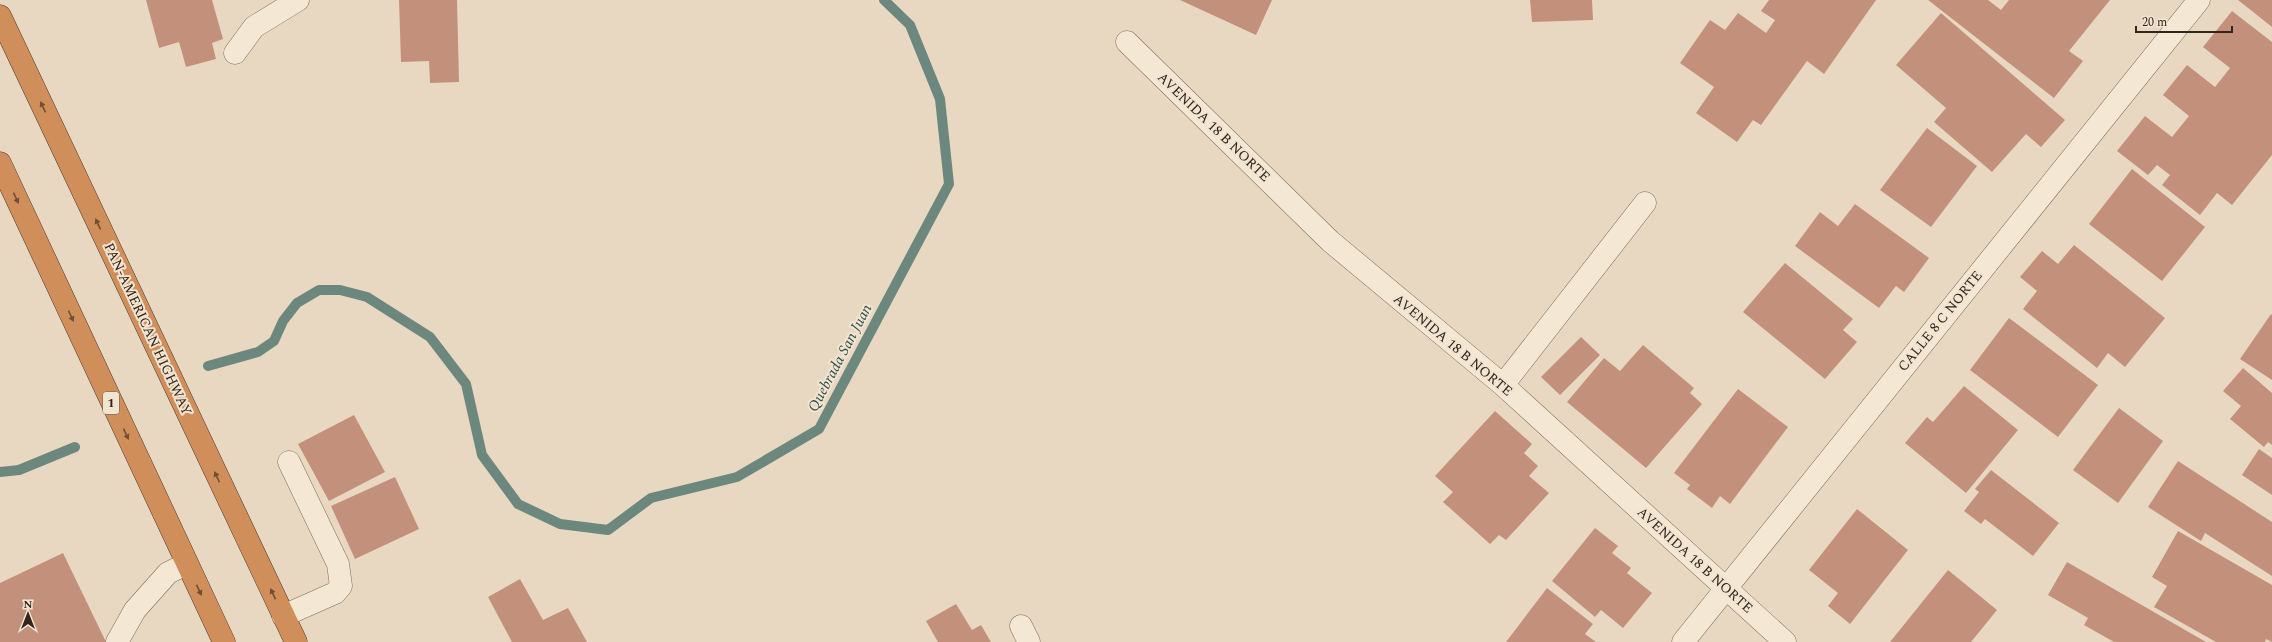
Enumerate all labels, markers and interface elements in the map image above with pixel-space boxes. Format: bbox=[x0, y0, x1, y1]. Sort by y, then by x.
scale bar bbox=[2136, 8, 2232, 34]
text: 20 m bbox=[2142, 13, 2167, 32]
street label: AVENIDA 18 B NORTE bbox=[1153, 67, 1275, 187]
one-way arrow bbox=[40, 101, 46, 113]
one-way arrow bbox=[13, 193, 19, 204]
one-way arrow bbox=[95, 219, 101, 230]
street label: PAN-AMERICAN HIGHWAY bbox=[99, 239, 197, 419]
street label: CALLE 8 C NORTE bbox=[1893, 266, 1987, 376]
street label: AVENIDA 18 B NORTE bbox=[1389, 289, 1517, 401]
water label: Quebrada San Juan bbox=[802, 300, 878, 416]
one-way arrow bbox=[68, 310, 74, 322]
road number: 1 bbox=[103, 392, 119, 414]
one-way arrow bbox=[123, 428, 129, 440]
one-way arrow bbox=[214, 471, 220, 482]
street label: AVENIDA 18 B NORTE bbox=[1632, 502, 1758, 618]
one-way arrow bbox=[196, 584, 202, 595]
one-way arrow bbox=[270, 588, 276, 600]
north arrow bbox=[8, 594, 48, 634]
text: N bbox=[24, 596, 33, 613]

